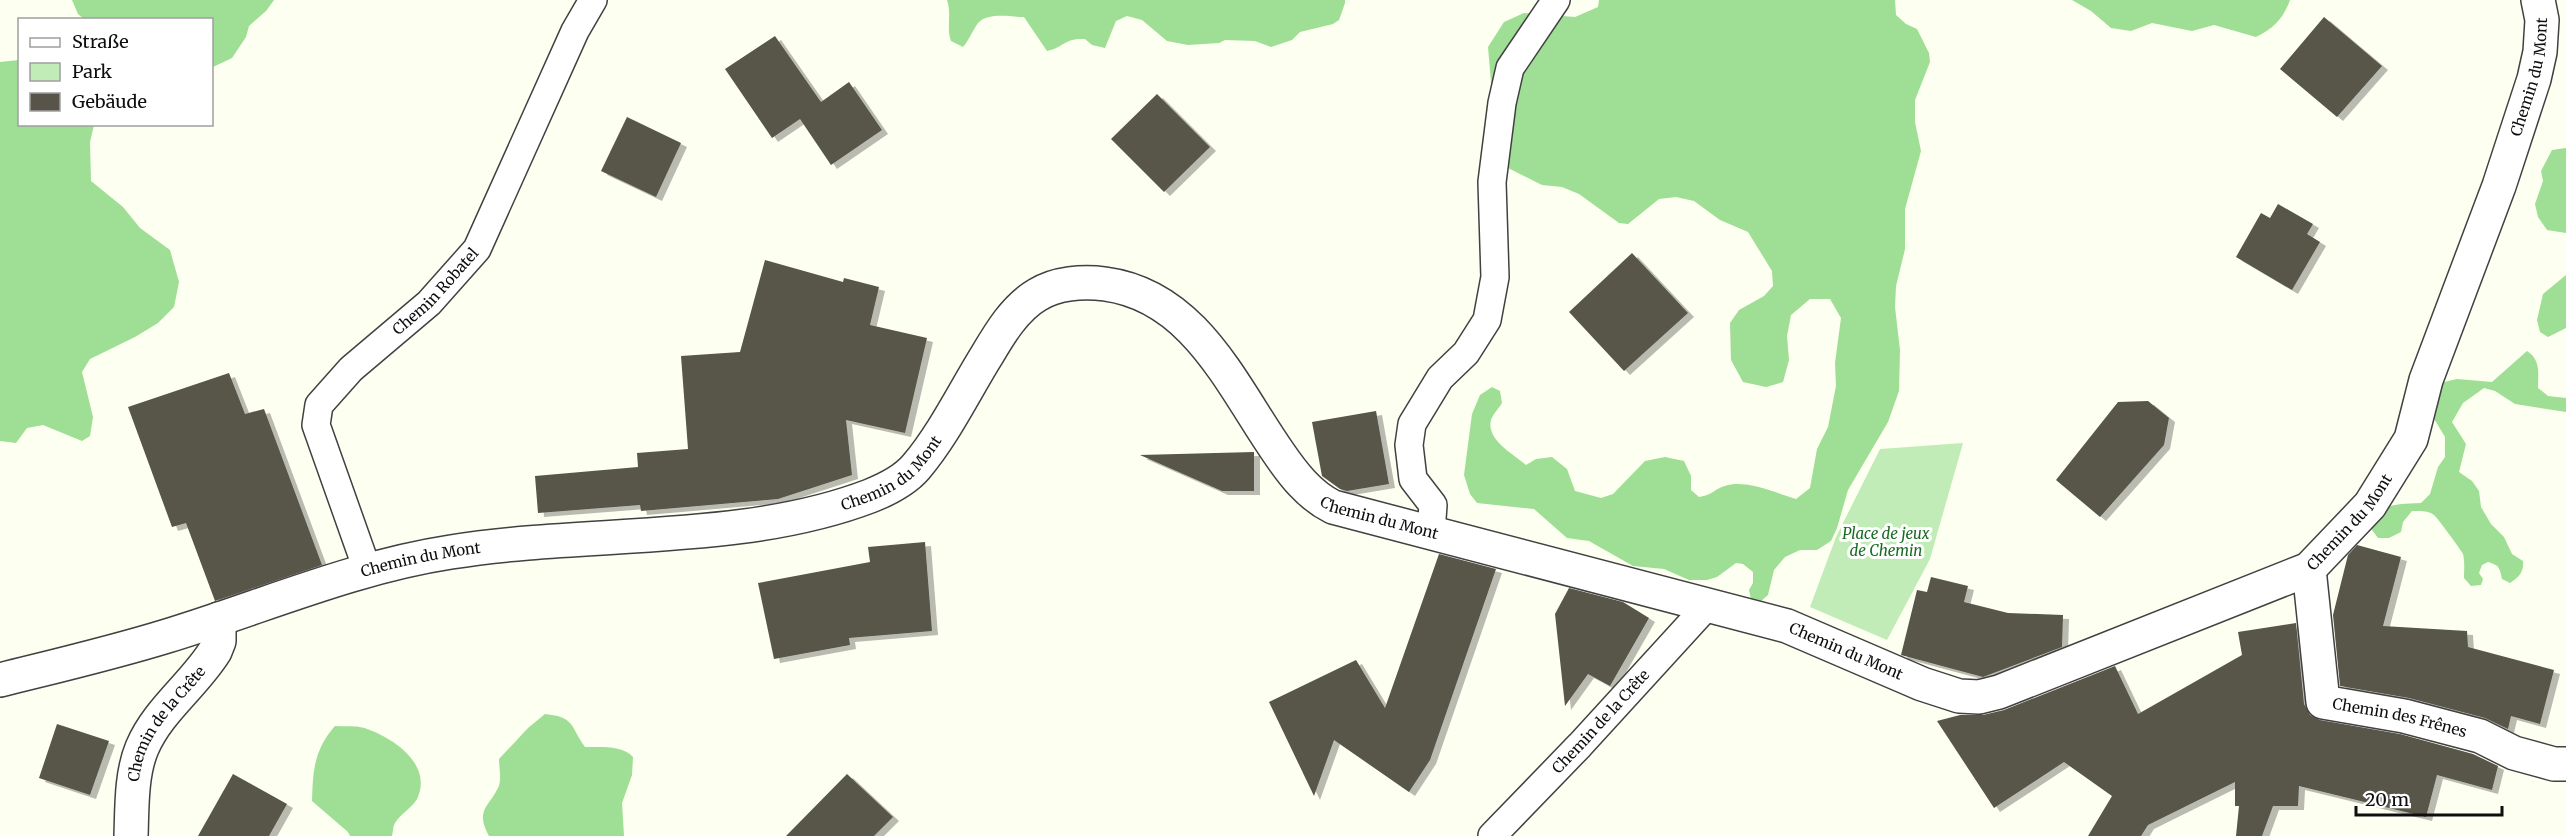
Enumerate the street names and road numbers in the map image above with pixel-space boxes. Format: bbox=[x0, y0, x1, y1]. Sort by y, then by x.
street label: Chemin du Mont bbox=[2506, 17, 2551, 138]
street label: Chemin Robatel bbox=[388, 244, 483, 339]
street label: Chemin du Mont bbox=[838, 432, 945, 514]
street label: Chemin du Mont bbox=[2303, 470, 2396, 574]
street label: Chemin du Mont bbox=[1317, 492, 1441, 543]
street label: Chemin du Mont bbox=[358, 538, 482, 581]
street label: Chemin du Mont bbox=[1786, 618, 1906, 684]
street label: Chemin de la Crête bbox=[124, 662, 210, 783]
street label: Chemin de la Crête bbox=[1548, 665, 1653, 777]
street label: Chemin des Frênes bbox=[2331, 694, 2469, 741]

